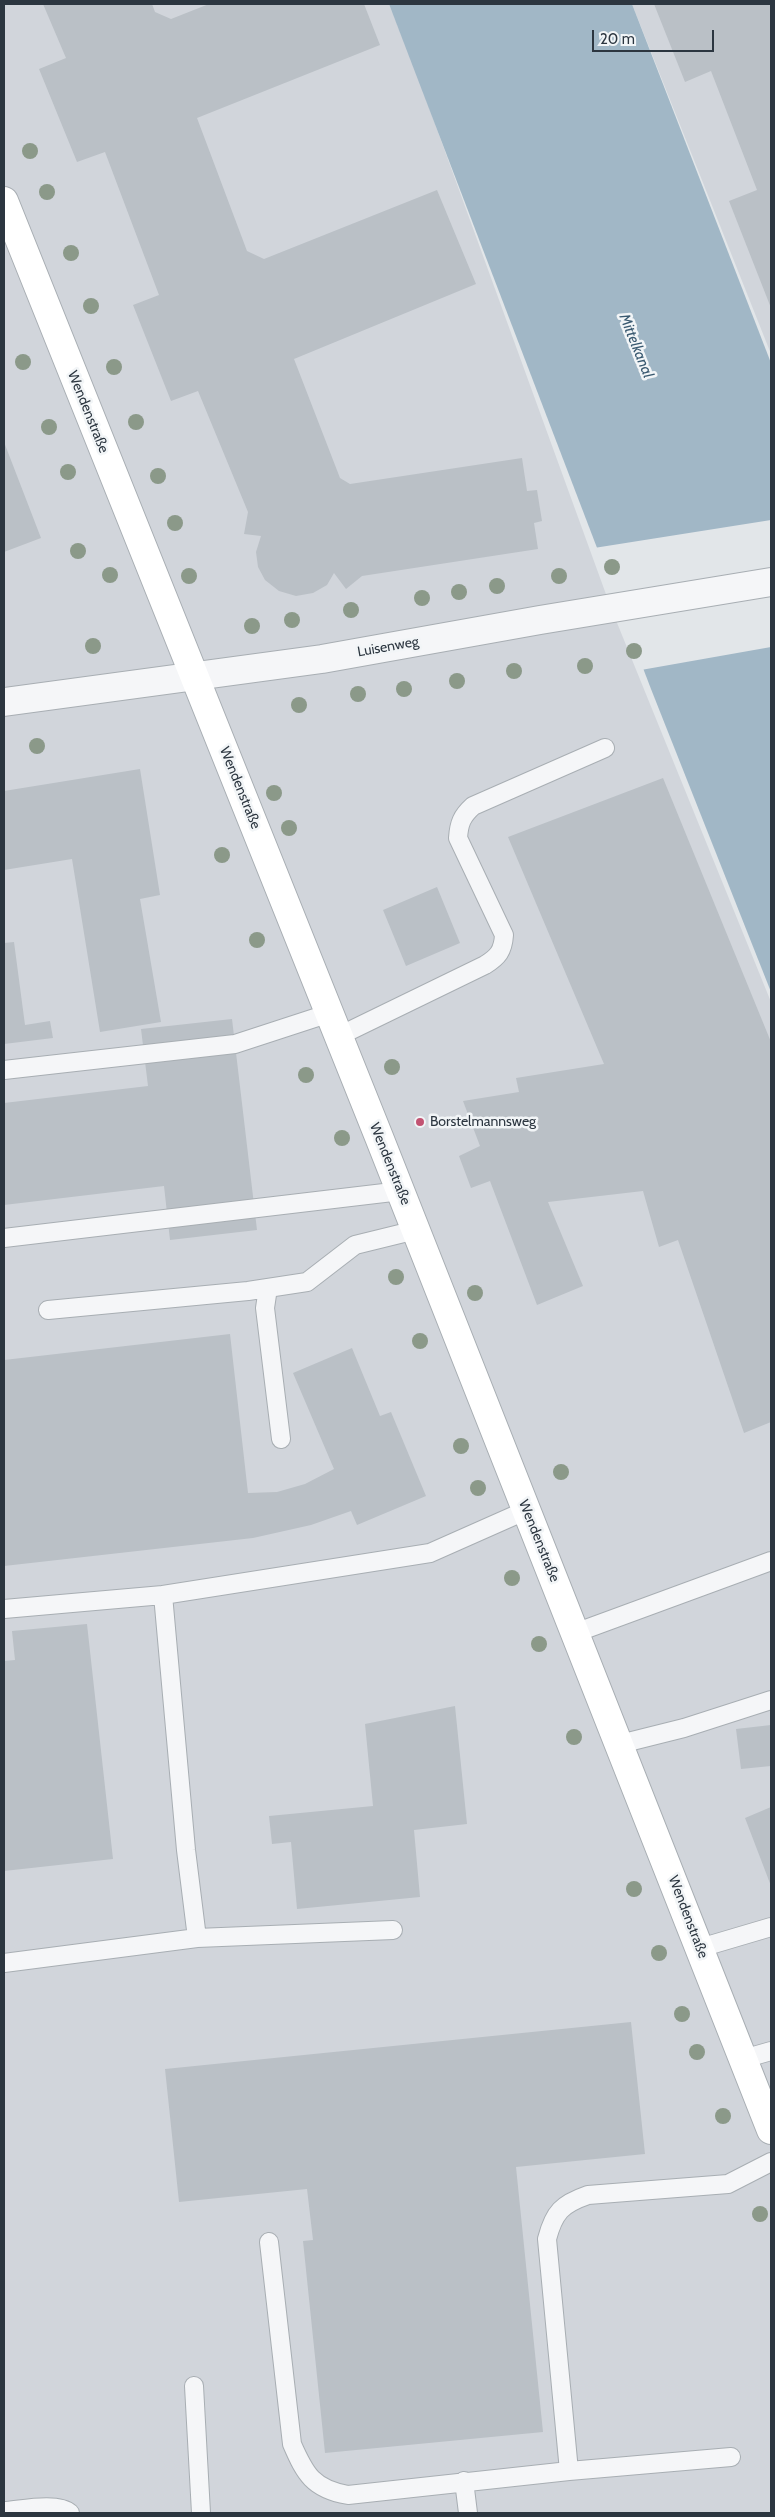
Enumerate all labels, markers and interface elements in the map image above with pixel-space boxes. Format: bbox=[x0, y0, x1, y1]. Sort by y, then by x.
scale bar bbox=[595, 20, 718, 52]
text: 20 m bbox=[600, 30, 635, 48]
water label: Mittelkanal bbox=[615, 311, 657, 381]
street label: Wendenstraße bbox=[64, 368, 112, 456]
street label: Luisenweg bbox=[356, 633, 420, 661]
street label: Wendenstraße bbox=[216, 744, 264, 832]
place label: Borstelmannsweg bbox=[430, 1114, 536, 1130]
marker: Borstelmannsweg bbox=[414, 1116, 426, 1128]
street label: Wendenstraße bbox=[366, 1120, 414, 1208]
street label: Wendenstraße bbox=[515, 1497, 563, 1585]
street label: Wendenstraße bbox=[665, 1873, 711, 1961]

